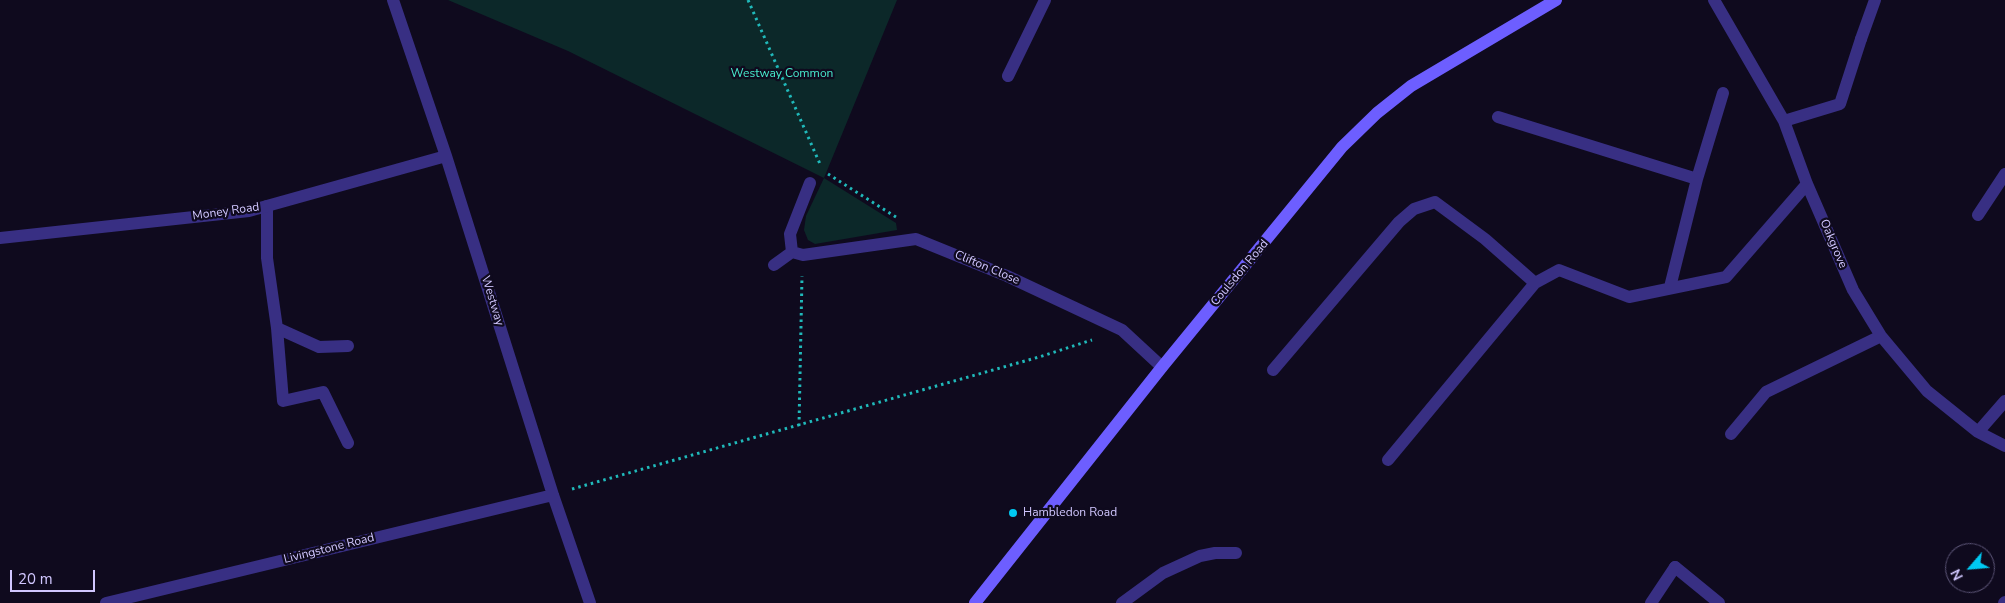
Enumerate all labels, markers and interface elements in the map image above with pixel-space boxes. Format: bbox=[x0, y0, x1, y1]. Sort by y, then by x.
park label: Westway Common bbox=[731, 67, 833, 81]
street label: Money Road bbox=[192, 200, 260, 224]
street label: Oakgrove bbox=[1816, 217, 1850, 271]
street label: Coulsdon Road bbox=[1208, 237, 1272, 309]
street label: Clifton Close bbox=[952, 248, 1022, 288]
street label: Westway bbox=[478, 274, 506, 328]
place label: Hambledon Road bbox=[1023, 506, 1117, 520]
marker: Hambledon Road bbox=[1007, 507, 1019, 519]
street label: Livingstone Road bbox=[282, 531, 376, 567]
north arrow bbox=[1945, 543, 1995, 593]
scale bar bbox=[12, 560, 98, 592]
text: N bbox=[1946, 566, 1968, 584]
text: 20 m bbox=[18, 569, 53, 589]

